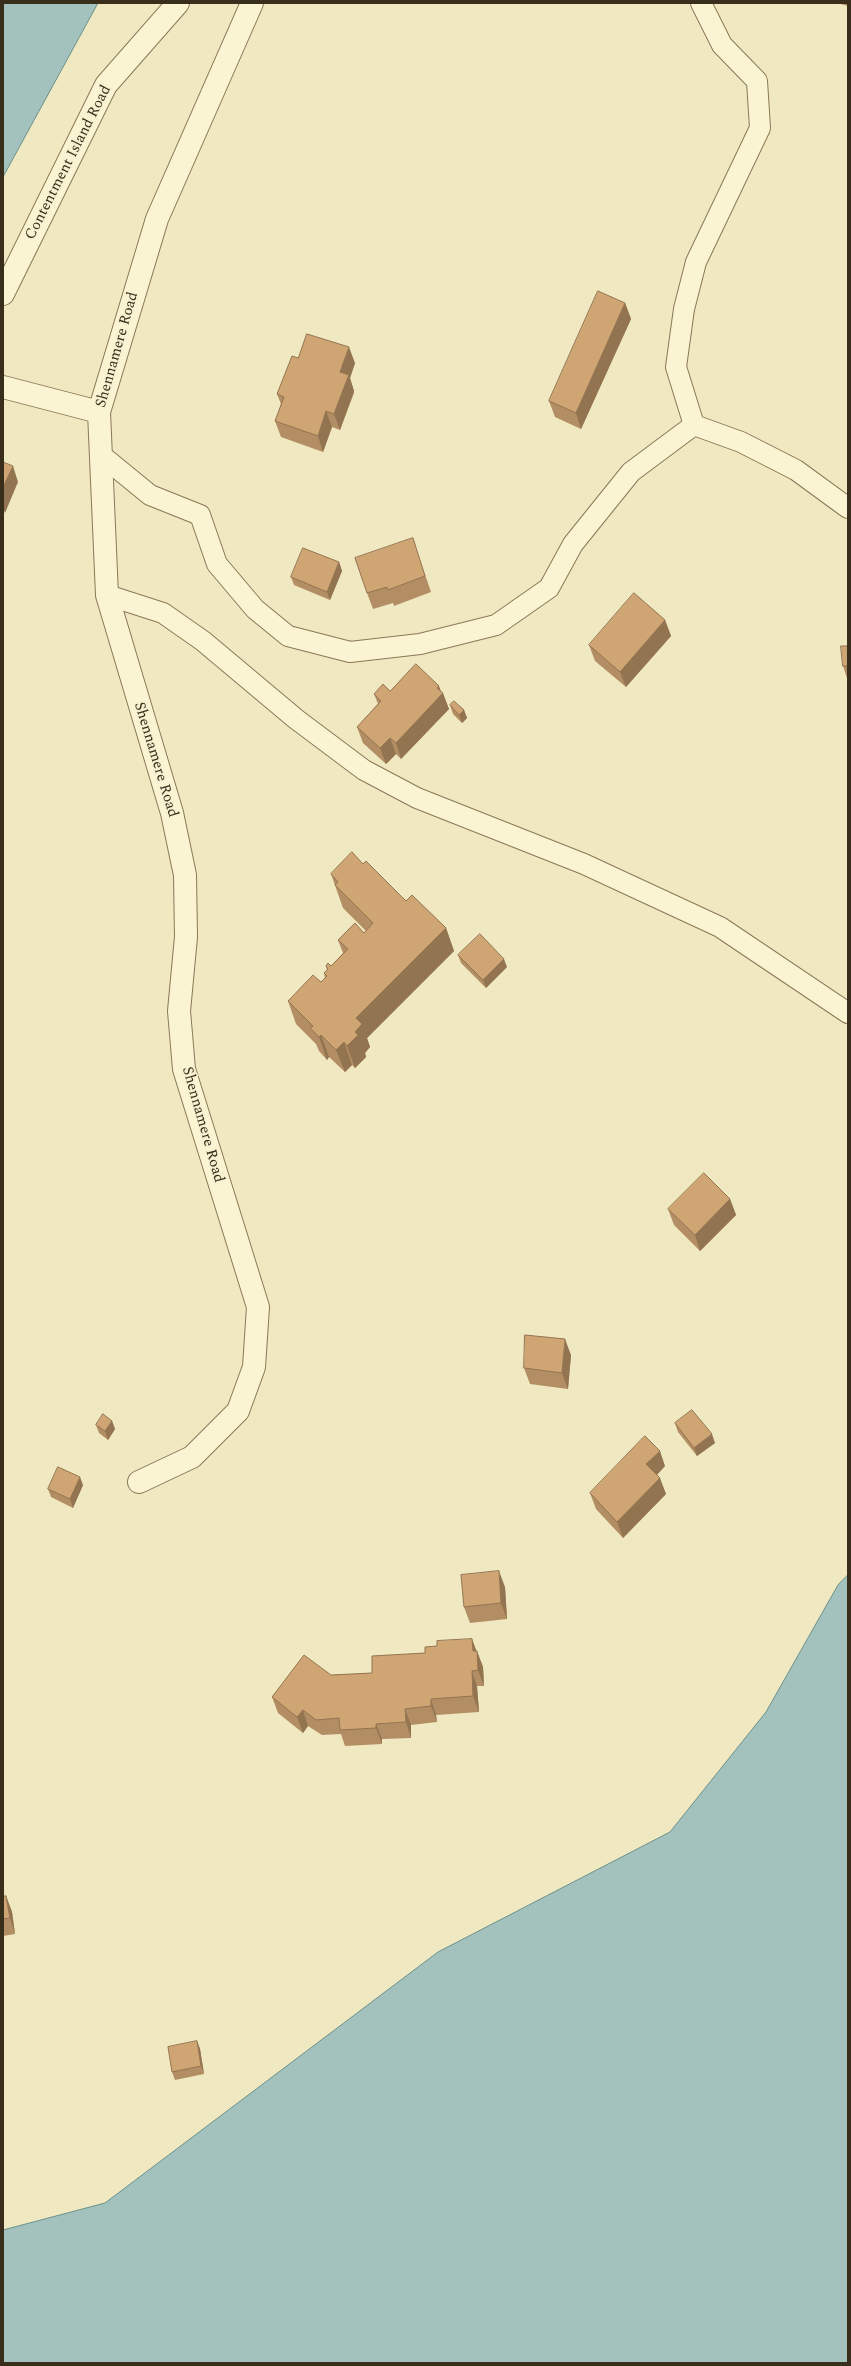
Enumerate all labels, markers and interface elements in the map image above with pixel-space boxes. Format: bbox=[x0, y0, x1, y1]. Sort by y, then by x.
street label: Contentment Island Road bbox=[22, 83, 116, 243]
street label: Shennamere Road bbox=[93, 290, 143, 410]
street label: Shennamere Road bbox=[129, 700, 181, 820]
street label: Shennamere Road bbox=[177, 1065, 227, 1185]

